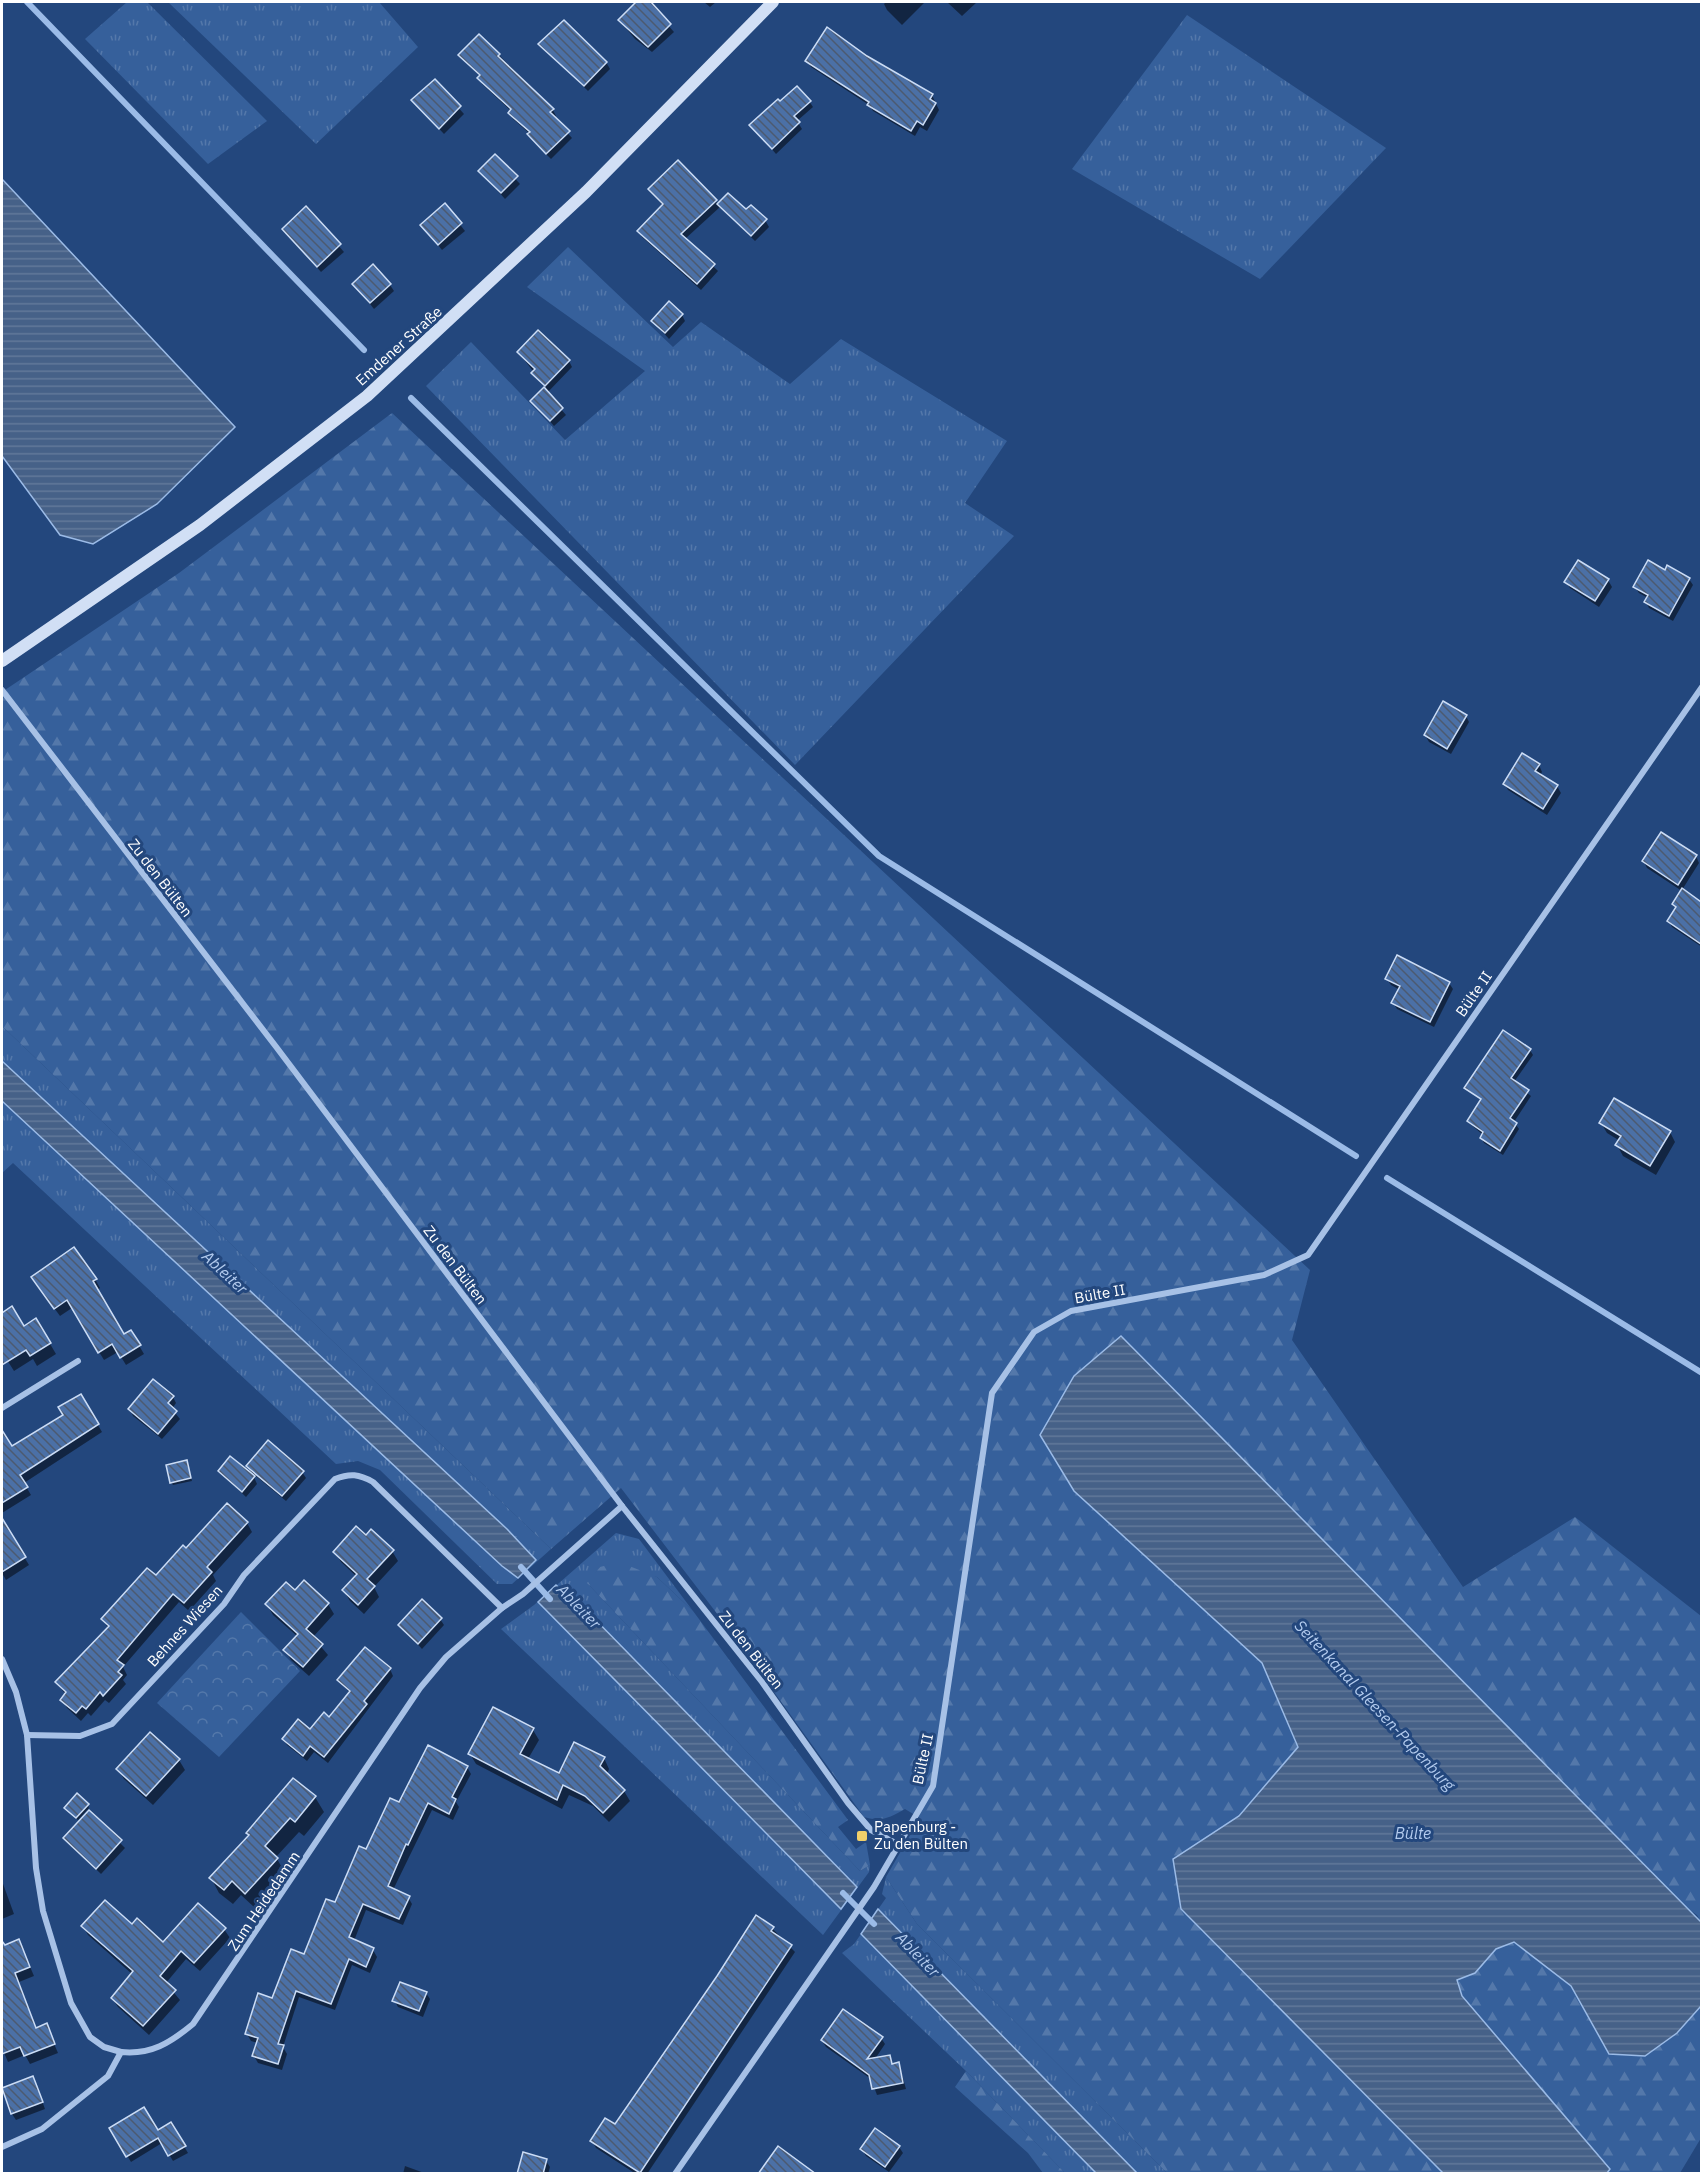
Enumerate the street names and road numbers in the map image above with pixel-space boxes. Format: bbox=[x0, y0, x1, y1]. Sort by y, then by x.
street label: Emdener Straße bbox=[351, 302, 446, 389]
street label: Zu den Bülten bbox=[124, 835, 197, 921]
street label: Bülte II bbox=[1451, 967, 1496, 1020]
street label: Zu den Bülten bbox=[420, 1221, 491, 1308]
street label: Bülte II bbox=[1073, 1280, 1127, 1307]
street label: Behnes Wiesen bbox=[143, 1581, 226, 1671]
street label: Zu den Bülten bbox=[715, 1607, 788, 1693]
street label: Bülte II bbox=[908, 1732, 937, 1786]
street label: Zum Heidedamm bbox=[223, 1847, 304, 1954]

